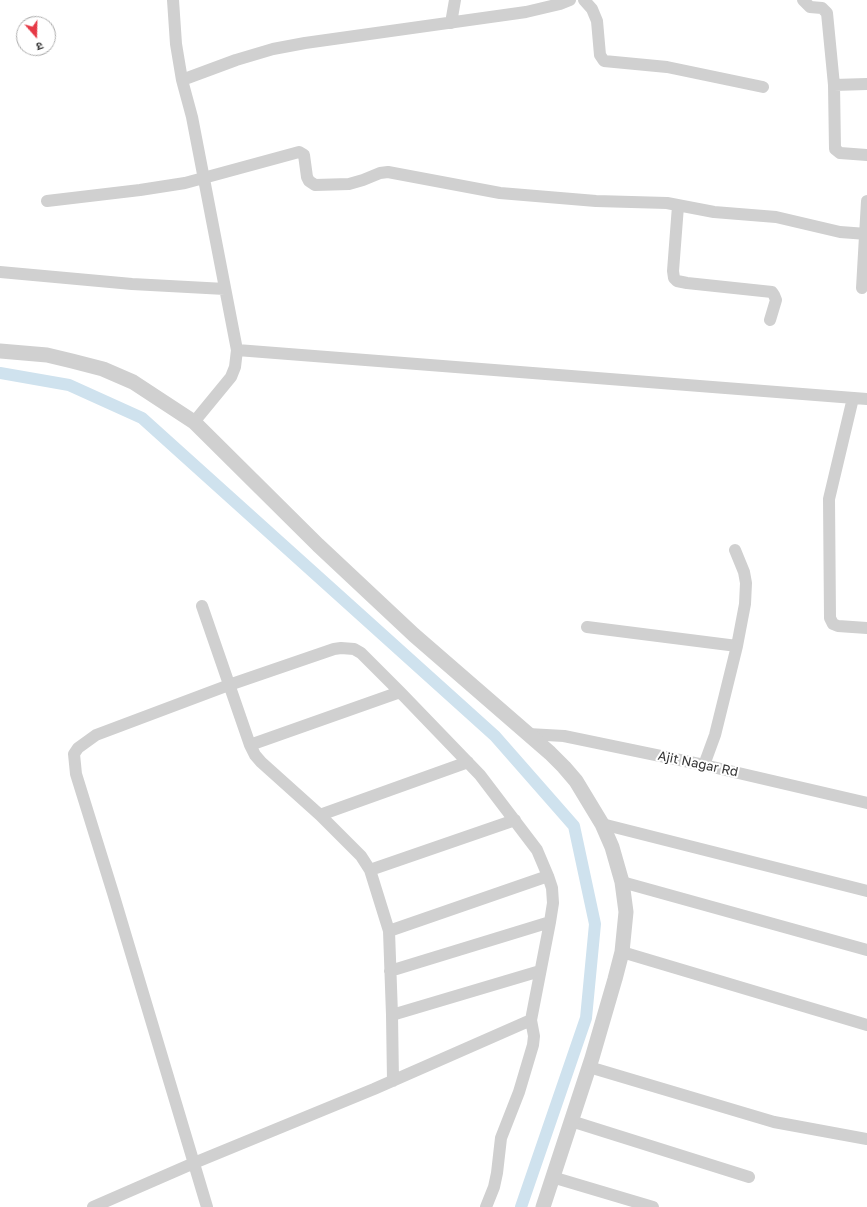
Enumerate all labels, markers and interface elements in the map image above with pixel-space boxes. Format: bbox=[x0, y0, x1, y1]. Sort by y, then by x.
north arrow bbox=[16, 16, 56, 56]
text: उ bbox=[35, 40, 45, 54]
street label: Ajit Nagar Rd bbox=[656, 748, 740, 780]

